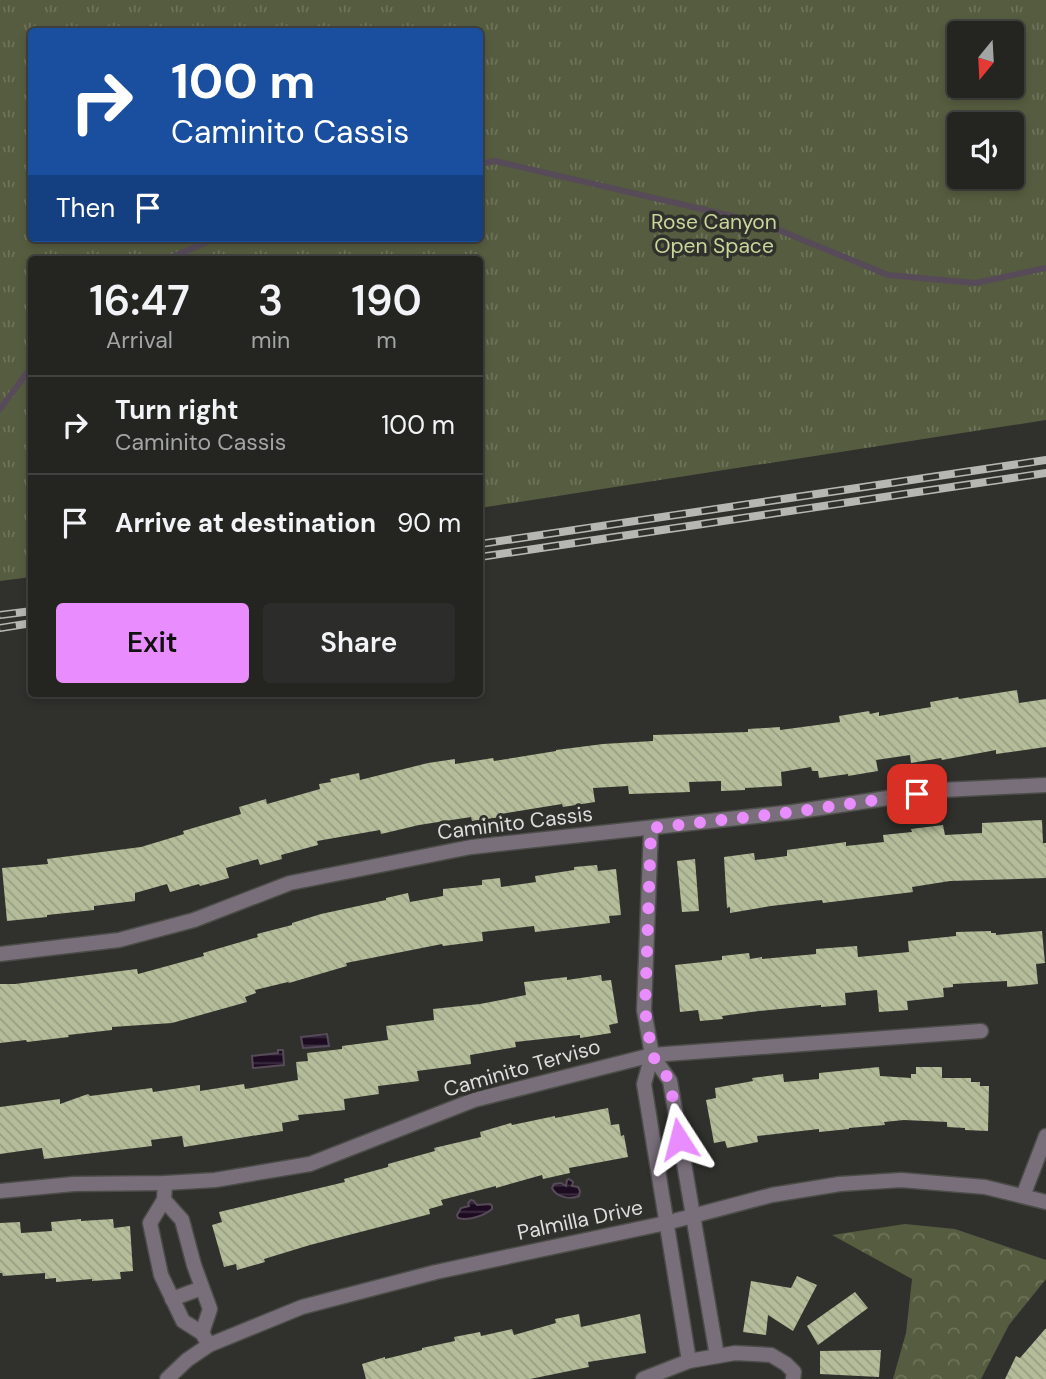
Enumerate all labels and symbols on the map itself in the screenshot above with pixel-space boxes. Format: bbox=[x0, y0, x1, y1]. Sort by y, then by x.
north arrow bbox=[947, 21, 1024, 98]
park label: Rose Canyon Open Space bbox=[651, 208, 777, 260]
pin bbox=[887, 764, 947, 824]
street label: Caminito Cassis bbox=[436, 800, 594, 846]
street label: Caminito Terviso bbox=[440, 1032, 604, 1104]
position arrow bbox=[642, 1102, 716, 1176]
street label: Palmilla Drive bbox=[515, 1193, 645, 1247]

